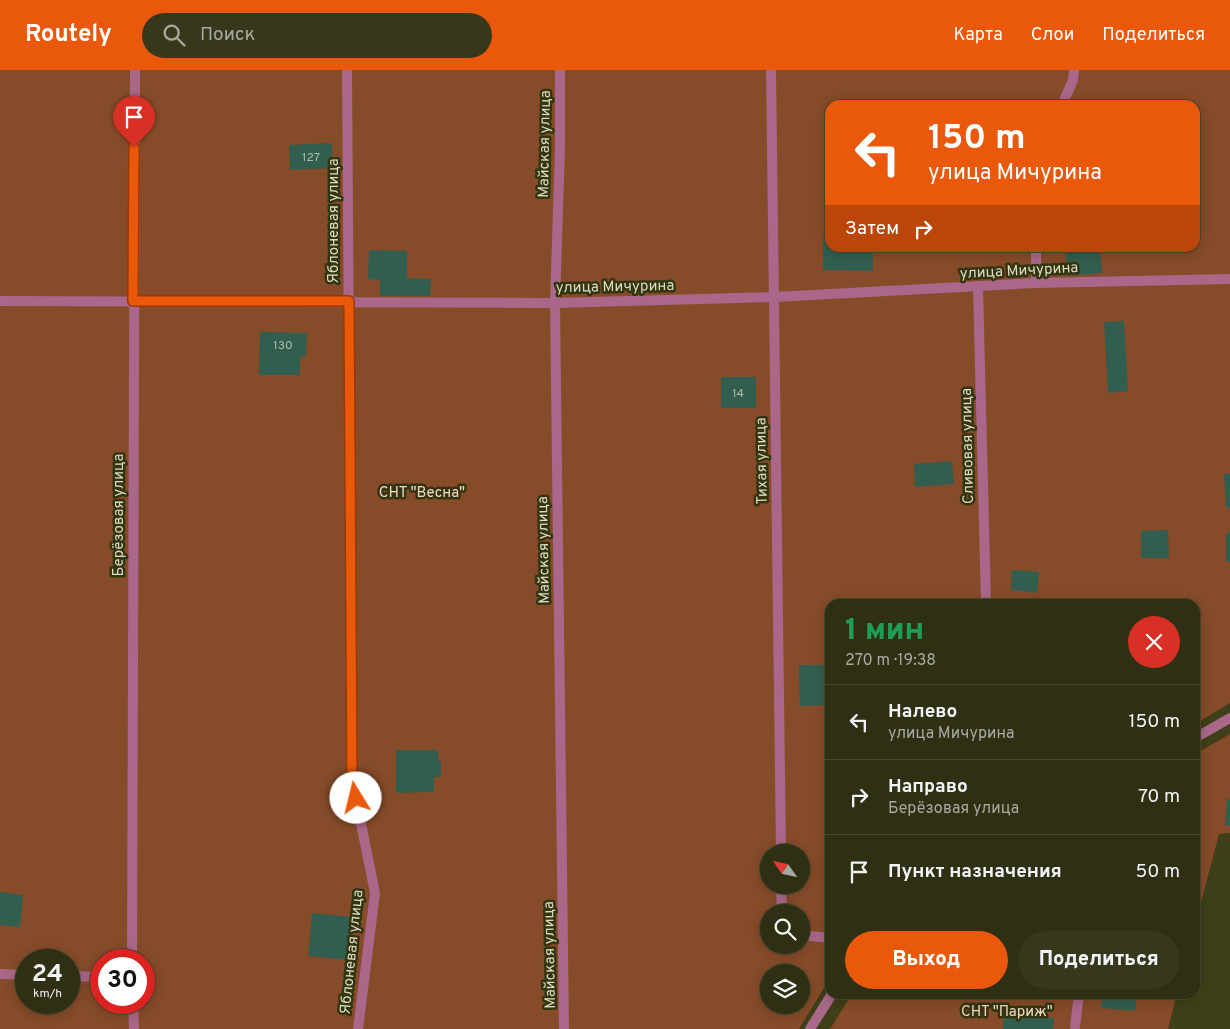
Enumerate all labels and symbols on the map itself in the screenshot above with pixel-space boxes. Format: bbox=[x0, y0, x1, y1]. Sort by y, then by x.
street label: Майская улица bbox=[535, 90, 556, 198]
pin bbox=[113, 96, 155, 147]
house number: 127 bbox=[302, 150, 320, 166]
street label: Яблоневая улица bbox=[325, 158, 344, 284]
street label: улица Мичурина bbox=[959, 259, 1079, 284]
street label: улица Мичурина bbox=[556, 277, 674, 298]
house number: 130 bbox=[273, 338, 293, 354]
house number: 14 bbox=[732, 386, 744, 402]
street label: Сливовая улица bbox=[958, 388, 979, 504]
street label: Тихая улица bbox=[752, 417, 773, 505]
street label: Берёзовая улица bbox=[110, 454, 129, 576]
park label: СНТ "Весна" bbox=[379, 484, 465, 503]
street label: Майская улица bbox=[534, 496, 555, 604]
position arrow bbox=[329, 771, 381, 823]
north arrow bbox=[760, 844, 810, 894]
street label: Яблоневая улица bbox=[336, 889, 368, 1016]
street label: Майская улица bbox=[540, 901, 561, 1009]
speed limit sign: 30 bbox=[90, 949, 155, 1014]
park label: СНТ "Париж" bbox=[961, 1003, 1053, 1022]

